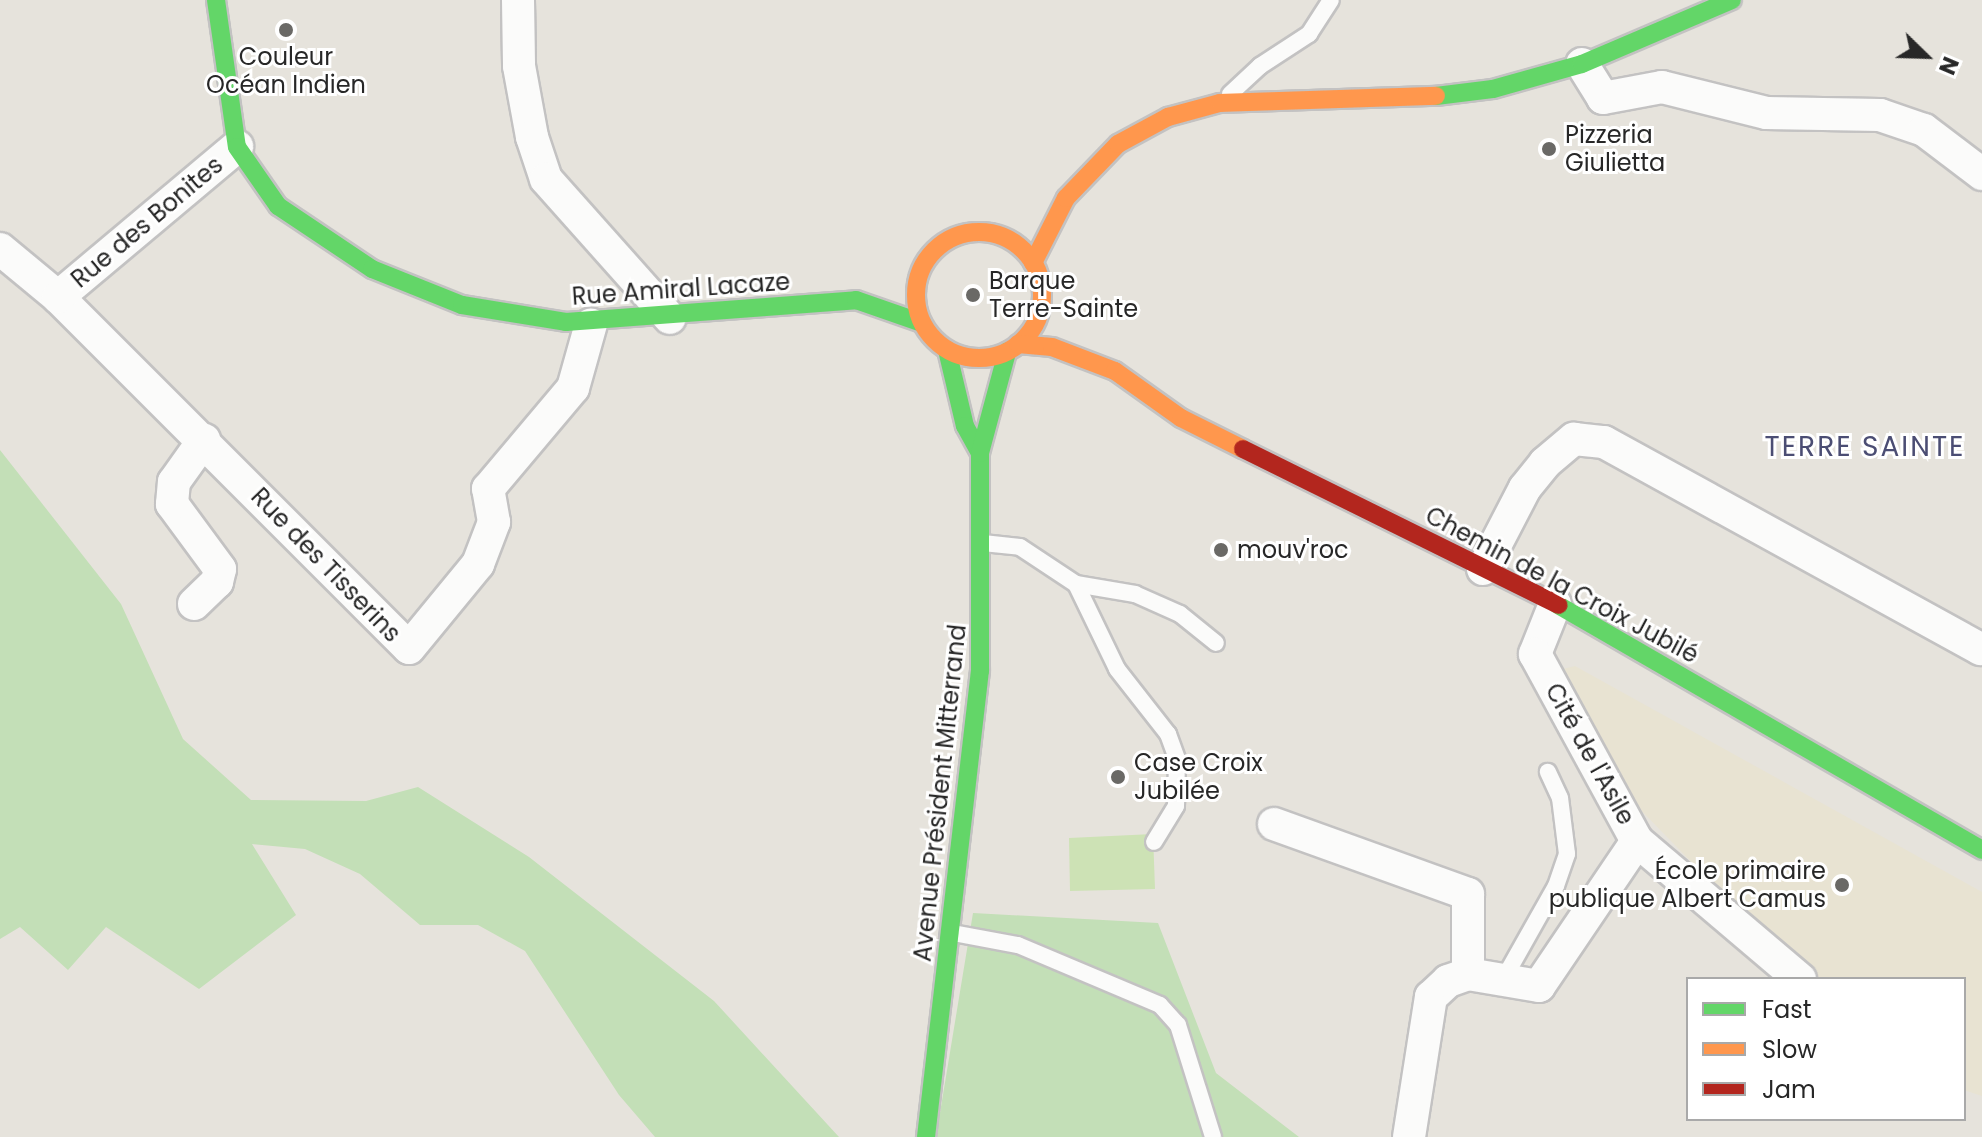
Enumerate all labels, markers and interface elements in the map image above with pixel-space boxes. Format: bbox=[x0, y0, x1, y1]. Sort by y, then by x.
north arrow bbox=[1886, 16, 1966, 96]
marker: Couleur Océan Indien bbox=[277, 21, 295, 39]
place label: Couleur Océan Indien bbox=[206, 43, 366, 99]
text: N bbox=[1931, 52, 1966, 79]
place label: Pizzeria Giulietta bbox=[1565, 121, 1665, 177]
marker: Pizzeria Giulietta bbox=[1540, 140, 1558, 158]
street label: Rue des Bonites bbox=[65, 150, 229, 294]
street label: Rue Amiral Lacaze bbox=[571, 267, 791, 311]
place label: Barque Terre-Sainte bbox=[989, 267, 1138, 323]
marker: Barque Terre-Sainte bbox=[964, 286, 982, 304]
district label: TERRE SAINTE bbox=[1765, 430, 1965, 464]
street label: Rue des Tisserins bbox=[245, 482, 407, 648]
street label: Chemin de la Croix Jubilé bbox=[1421, 501, 1703, 669]
place label: mouv'roc bbox=[1237, 536, 1349, 564]
marker: mouv'roc bbox=[1212, 541, 1230, 559]
street label: Avenue Président Mitterrand bbox=[908, 623, 972, 963]
street label: Cité de l'Asile bbox=[1539, 678, 1641, 830]
place label: Case Croix Jubilée bbox=[1134, 749, 1263, 805]
marker: Case Croix Jubilée bbox=[1109, 768, 1127, 786]
place label: École primaire publique Albert Camus bbox=[1549, 857, 1826, 913]
marker: École primaire publique Albert Camus bbox=[1833, 876, 1851, 894]
legend bbox=[1686, 977, 1966, 1121]
text: Fast bbox=[1762, 993, 1812, 1026]
text: Slow bbox=[1762, 1033, 1817, 1066]
text: Jam bbox=[1762, 1073, 1816, 1106]

